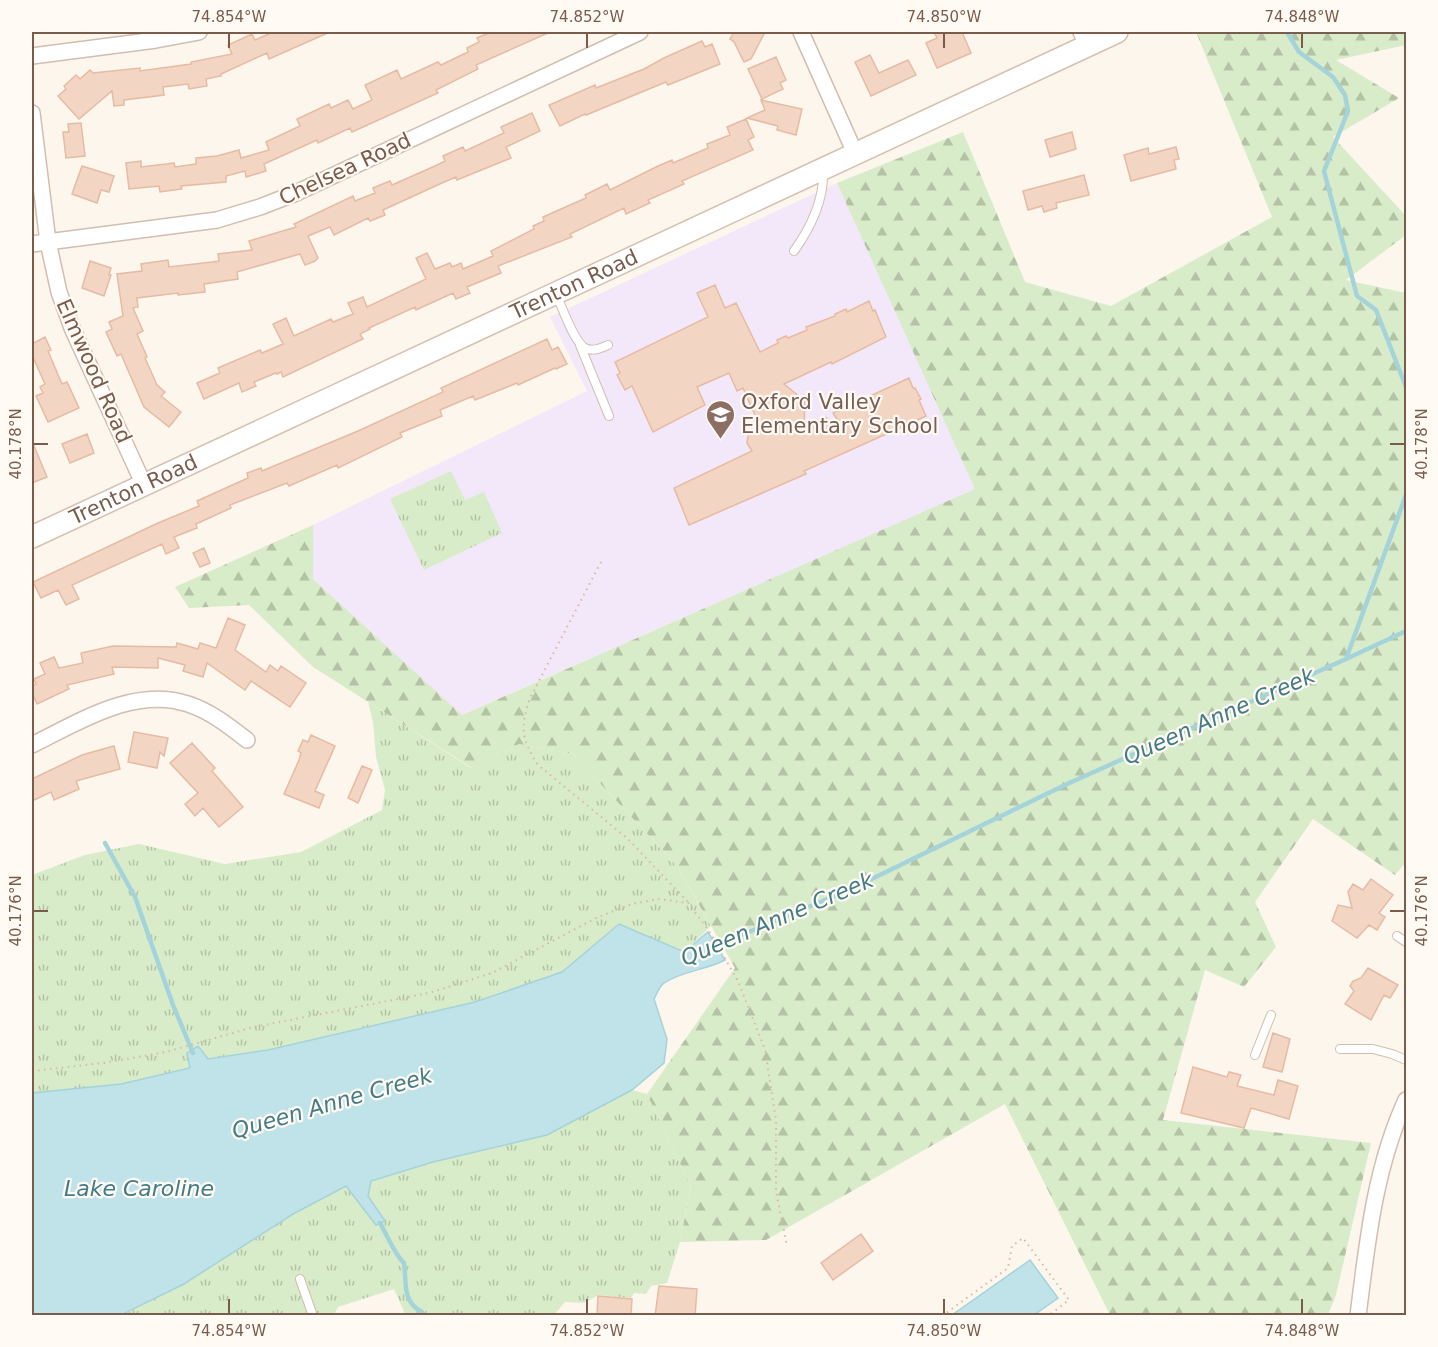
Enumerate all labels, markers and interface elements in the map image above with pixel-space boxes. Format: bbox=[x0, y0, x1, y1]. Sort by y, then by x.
text: 74.854°W bbox=[192, 8, 267, 26]
text: 74.852°W bbox=[550, 8, 625, 26]
text: 74.850°W bbox=[907, 8, 982, 26]
text: 74.848°W bbox=[1265, 8, 1340, 26]
street label: Chelsea Road bbox=[275, 128, 415, 210]
street label: Trenton Road bbox=[506, 245, 642, 325]
street label: Elmwood Road bbox=[51, 295, 137, 447]
place label: Oxford Valley Elementary School bbox=[741, 390, 938, 438]
school or university icon: Oxford Valley Elementary School bbox=[704, 398, 736, 440]
text: 40.178°N bbox=[7, 408, 25, 480]
text: 40.178°N bbox=[1413, 408, 1431, 480]
street label: Trenton Road bbox=[65, 450, 201, 530]
water label: Queen Anne Creek bbox=[1119, 662, 1320, 770]
water label: Queen Anne Creek bbox=[677, 867, 878, 971]
text: 40.176°N bbox=[7, 875, 25, 947]
text: 40.176°N bbox=[1413, 875, 1431, 947]
water label: Queen Anne Creek bbox=[229, 1062, 436, 1144]
water label: Lake Caroline bbox=[64, 1176, 214, 1201]
text: 74.854°W bbox=[192, 1322, 267, 1340]
text: 74.852°W bbox=[550, 1322, 625, 1340]
text: 74.850°W bbox=[907, 1322, 982, 1340]
text: 74.848°W bbox=[1265, 1322, 1340, 1340]

